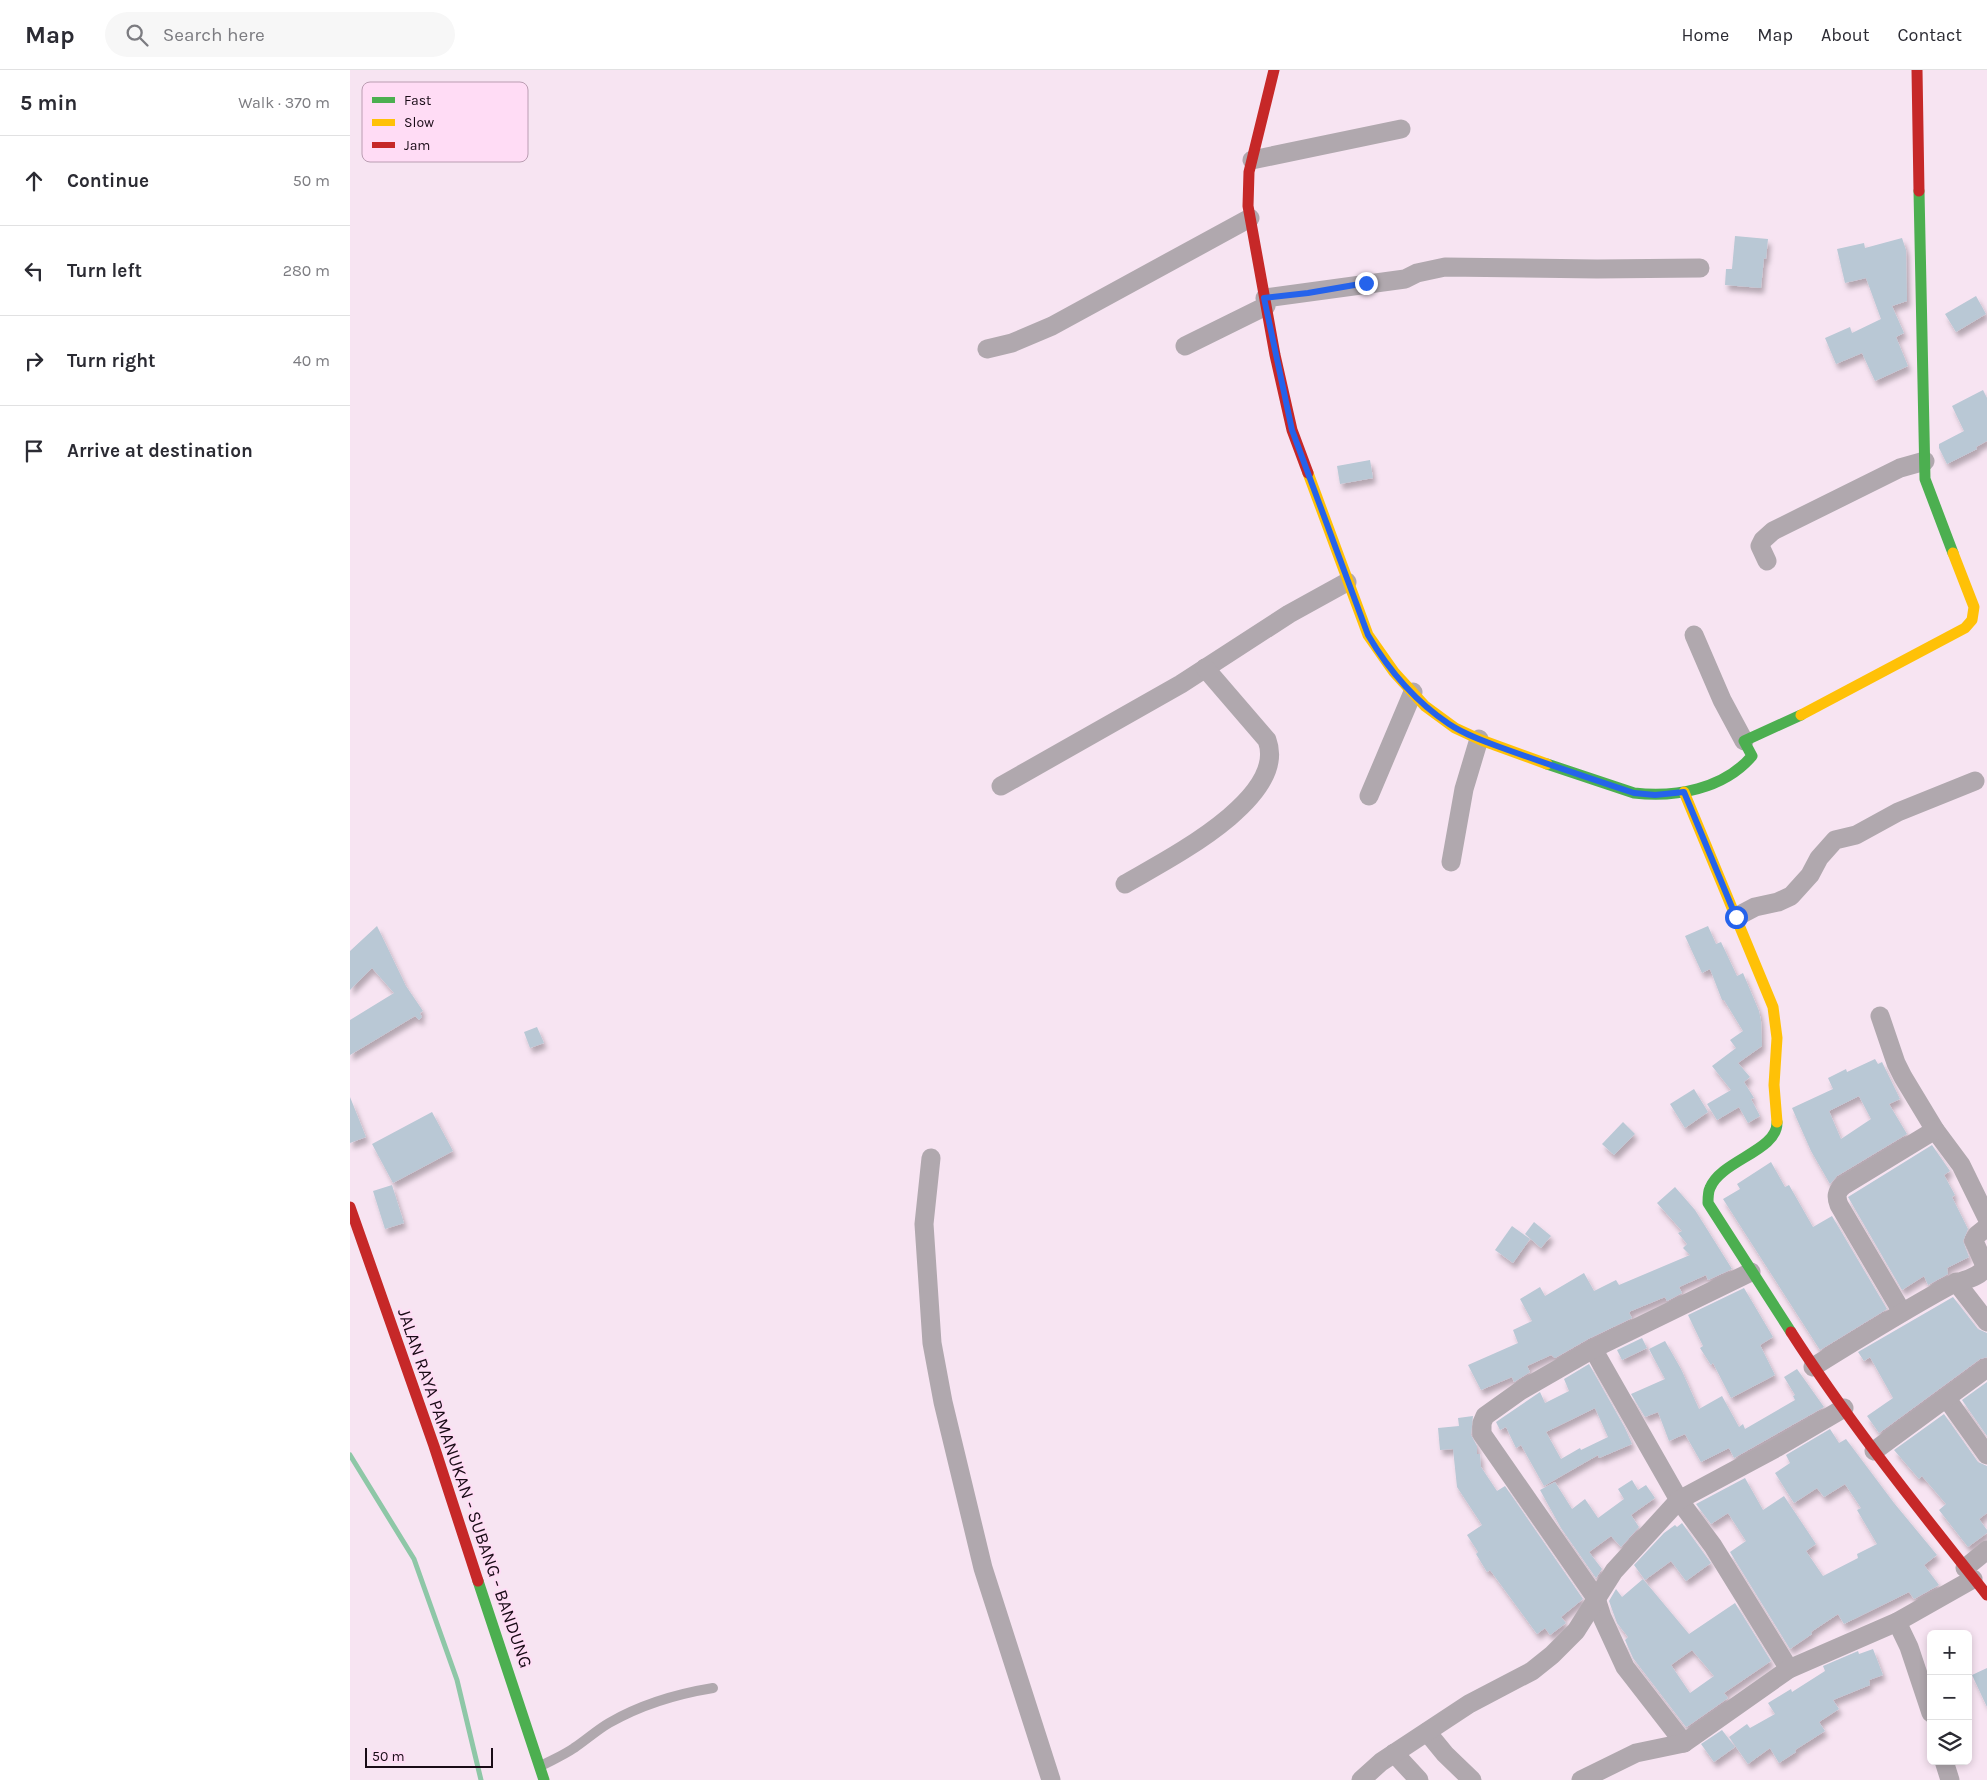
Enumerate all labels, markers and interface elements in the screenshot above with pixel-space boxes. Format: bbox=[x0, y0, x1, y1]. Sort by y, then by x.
search box bbox=[105, 12, 455, 57]
text: Map bbox=[25, 21, 75, 49]
icon: search bbox=[123, 21, 151, 49]
text: Search here bbox=[163, 24, 265, 46]
text: Home bbox=[1681, 24, 1729, 46]
text: Map bbox=[1757, 24, 1793, 46]
text: About bbox=[1821, 24, 1870, 46]
text: Contact bbox=[1898, 24, 1962, 46]
legend bbox=[362, 82, 528, 162]
text: 5 min bbox=[20, 91, 77, 115]
text: Fast bbox=[404, 92, 431, 109]
text: Walk · 370 m bbox=[238, 93, 330, 112]
text: Slow bbox=[404, 114, 434, 131]
text: Jam bbox=[404, 137, 430, 154]
icon: ahead bbox=[20, 167, 48, 195]
text: Continue bbox=[67, 170, 149, 192]
text: 50 m bbox=[293, 171, 330, 190]
icon: left bbox=[20, 257, 48, 285]
text: Turn left bbox=[67, 260, 142, 282]
text: 280 m bbox=[283, 261, 330, 280]
route end bbox=[1355, 272, 1378, 295]
icon: right bbox=[20, 347, 48, 375]
text: Turn right bbox=[67, 350, 156, 372]
text: 40 m bbox=[293, 351, 330, 370]
icon: arrive bbox=[20, 437, 48, 465]
text: Arrive at destination bbox=[67, 440, 253, 462]
route start bbox=[1725, 906, 1748, 929]
street label: JALAN RAYA PAMANUKAN - SUBANG - BANDUNG bbox=[393, 1305, 537, 1671]
map controls bbox=[1927, 1630, 1972, 1765]
button: + bbox=[1927, 1630, 1972, 1675]
button: − bbox=[1927, 1675, 1972, 1720]
button: layers bbox=[1927, 1720, 1972, 1765]
scale bar bbox=[365, 1745, 492, 1768]
text: 50 m bbox=[372, 1748, 405, 1765]

